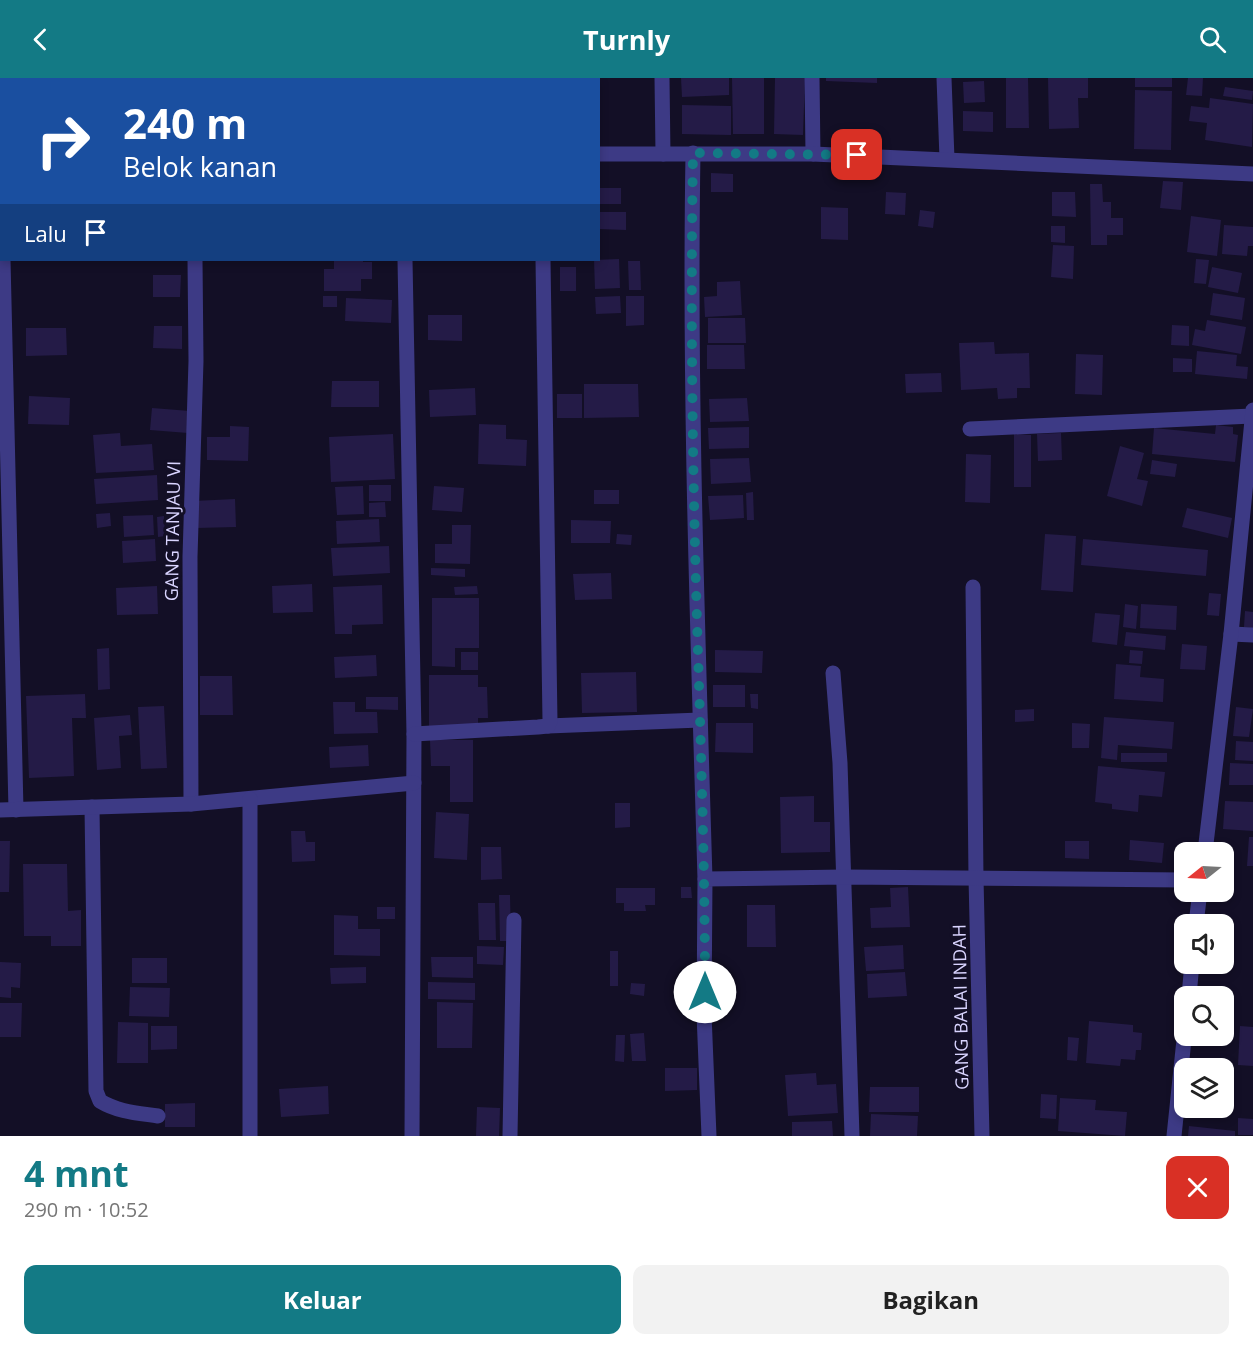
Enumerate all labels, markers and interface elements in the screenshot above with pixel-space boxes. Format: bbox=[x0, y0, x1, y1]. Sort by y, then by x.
text: Turnly bbox=[583, 21, 670, 58]
icon: back bbox=[24, 23, 57, 56]
icon: search bbox=[1196, 23, 1229, 56]
text: 240 m bbox=[123, 94, 247, 151]
icon: right bbox=[24, 102, 102, 180]
pin bbox=[831, 129, 882, 180]
icon: arrive bbox=[840, 138, 873, 171]
text: Belok kanan bbox=[123, 148, 277, 185]
icon: arrive bbox=[79, 216, 112, 249]
text: Lalu bbox=[24, 218, 67, 248]
street label: GANG TANJAU VI bbox=[159, 461, 185, 601]
north arrow bbox=[1174, 842, 1234, 902]
map controls bbox=[1174, 842, 1234, 1118]
button: sound bbox=[1174, 914, 1234, 974]
street label: GANG BALAI INDAH bbox=[947, 924, 973, 1090]
position arrow bbox=[673, 960, 737, 1024]
button: search bbox=[1174, 986, 1234, 1046]
button: layers bbox=[1174, 1058, 1234, 1118]
text: 4 mnt bbox=[24, 1149, 129, 1198]
button: close bbox=[1166, 1156, 1229, 1219]
text: 290 m · 10:52 bbox=[24, 1196, 149, 1223]
button: Keluar bbox=[24, 1265, 621, 1334]
button: Bagikan bbox=[633, 1265, 1229, 1334]

